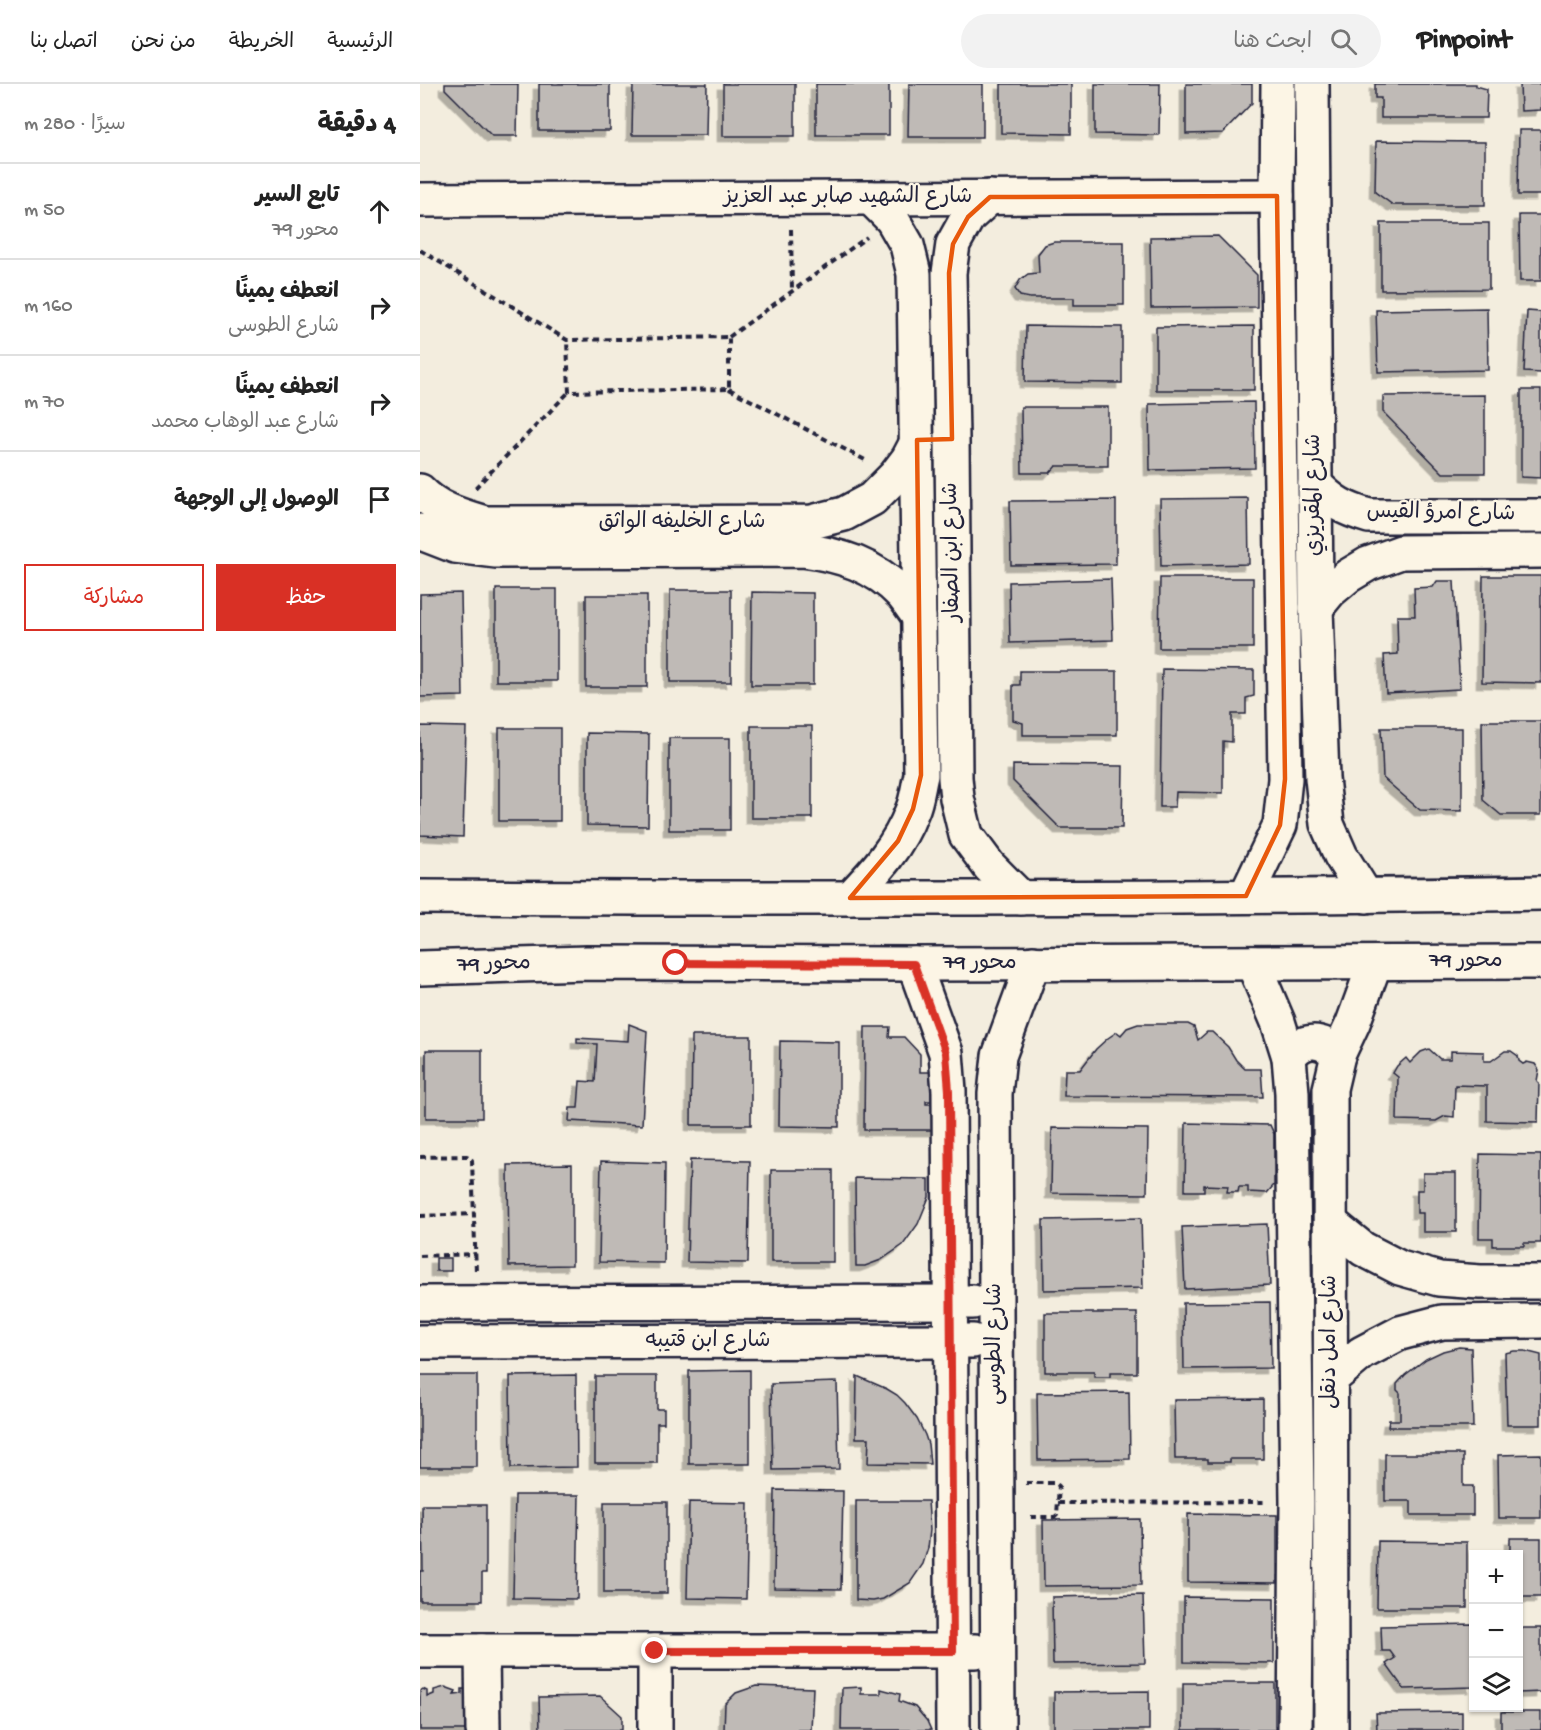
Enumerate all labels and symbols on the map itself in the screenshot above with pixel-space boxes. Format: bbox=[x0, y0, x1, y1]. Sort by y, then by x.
street label: شارع الشهيد صابر عبد العزيز bbox=[722, 185, 972, 211]
street label: شارع المقريزي bbox=[1302, 434, 1328, 556]
street label: شارع ابن الصفار bbox=[939, 482, 967, 624]
street label: شارع امرؤ القيس bbox=[1366, 500, 1516, 528]
street label: شارع الخليفه الواثق bbox=[598, 510, 766, 536]
route start bbox=[662, 949, 688, 975]
street label: محور 79 bbox=[1428, 949, 1503, 975]
street label: محور 79 bbox=[456, 951, 531, 979]
street label: محور 79 bbox=[942, 951, 1017, 977]
street label: شارع امل دنقل bbox=[1318, 1275, 1344, 1409]
street label: شارع الطوسى bbox=[983, 1283, 1009, 1405]
street label: شارع ابن قتيبه bbox=[645, 1329, 771, 1355]
route end bbox=[641, 1637, 667, 1663]

